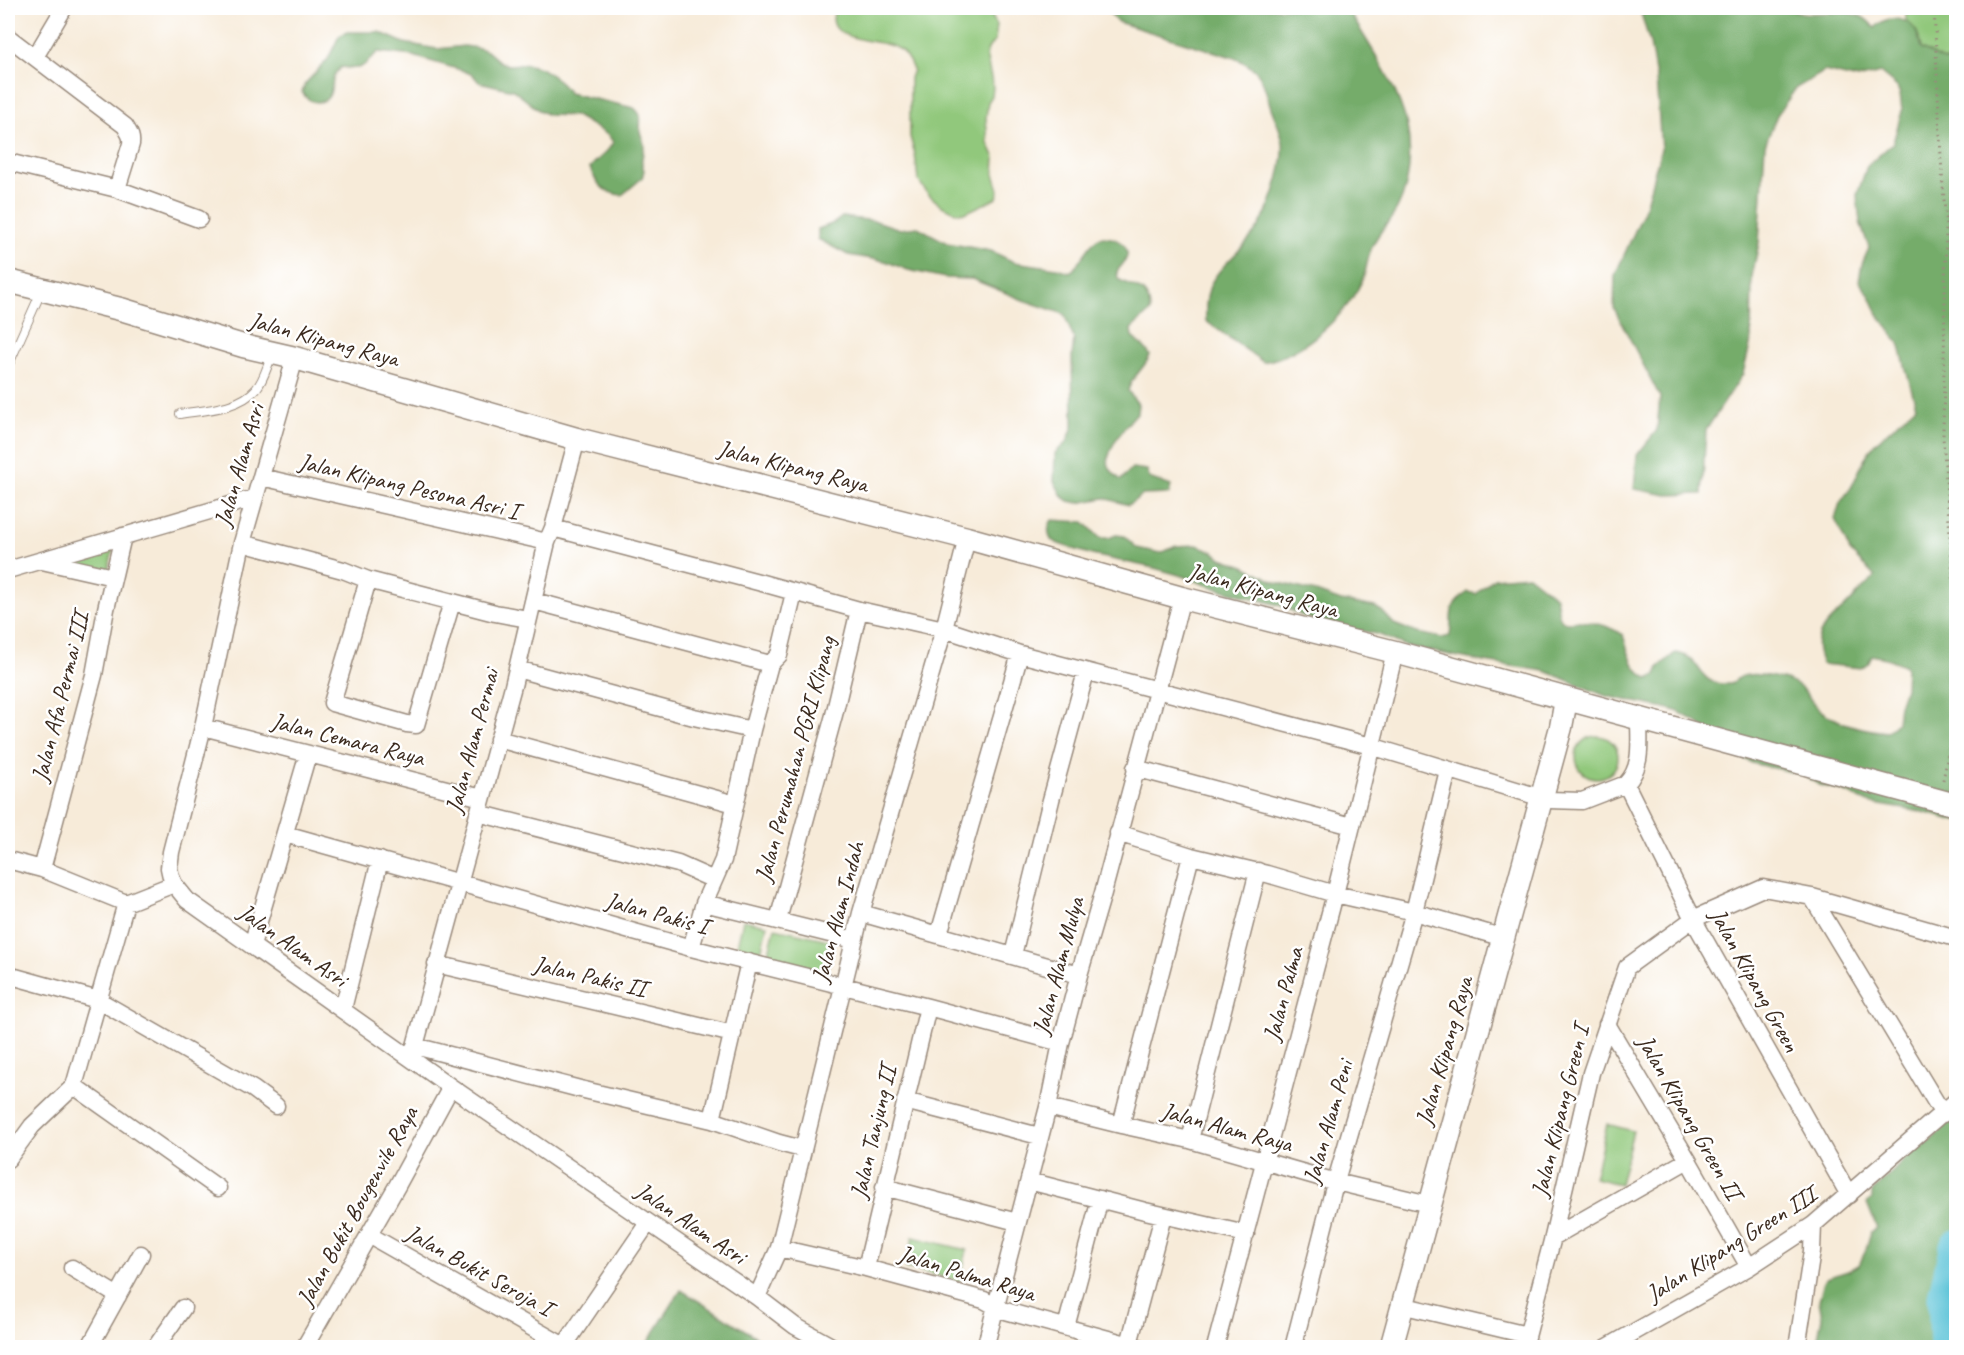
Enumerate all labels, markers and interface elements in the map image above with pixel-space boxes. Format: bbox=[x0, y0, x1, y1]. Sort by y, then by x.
street label: Jalan Klipang Raya bbox=[245, 304, 404, 374]
street label: Jalan Alam Asri bbox=[207, 398, 272, 531]
street label: Jalan Klipang Raya bbox=[714, 433, 873, 500]
street label: Jalan Klipang Pesona Asri I bbox=[295, 446, 527, 527]
street label: Jalan Klipang Raya bbox=[1184, 555, 1343, 625]
street label: Jalan Afa Permai III bbox=[24, 605, 97, 786]
street label: Jalan Perumahan PGRI Klipang bbox=[747, 631, 843, 886]
street label: Jalan Alam Permai bbox=[438, 662, 507, 817]
street label: Jalan Cemara Raya bbox=[268, 705, 429, 773]
street label: Jalan Alam Indah bbox=[805, 837, 872, 987]
street label: Jalan Pakis I bbox=[602, 885, 717, 942]
street label: Jalan Alam Mulya bbox=[1025, 893, 1091, 1039]
street label: Jalan Alam Asri bbox=[232, 896, 355, 995]
street label: Jalan Klipang Green bbox=[1703, 902, 1807, 1057]
street label: Jalan Palma bbox=[1256, 942, 1310, 1045]
street label: Jalan Pakis II bbox=[530, 948, 655, 1005]
street label: Jalan Klipang Raya bbox=[1408, 971, 1480, 1130]
street label: Jalan Klipang Green I bbox=[1524, 1017, 1597, 1201]
street label: Jalan Klipang Green II bbox=[1630, 1028, 1752, 1209]
street label: Jalan Alam Peni bbox=[1296, 1055, 1361, 1188]
street label: Jalan Tanjung II bbox=[843, 1057, 904, 1202]
street label: Jalan Alam Raya bbox=[1157, 1095, 1297, 1159]
street label: Jalan Bukit Bougenvile Raya bbox=[289, 1100, 425, 1312]
street label: Jalan Alam Asri bbox=[629, 1175, 754, 1272]
street label: Jalan Klipang Green III bbox=[1640, 1177, 1825, 1309]
street label: Jalan Bukit Seroja I bbox=[400, 1217, 562, 1325]
street label: Jalan Palma Raya bbox=[894, 1238, 1041, 1309]

